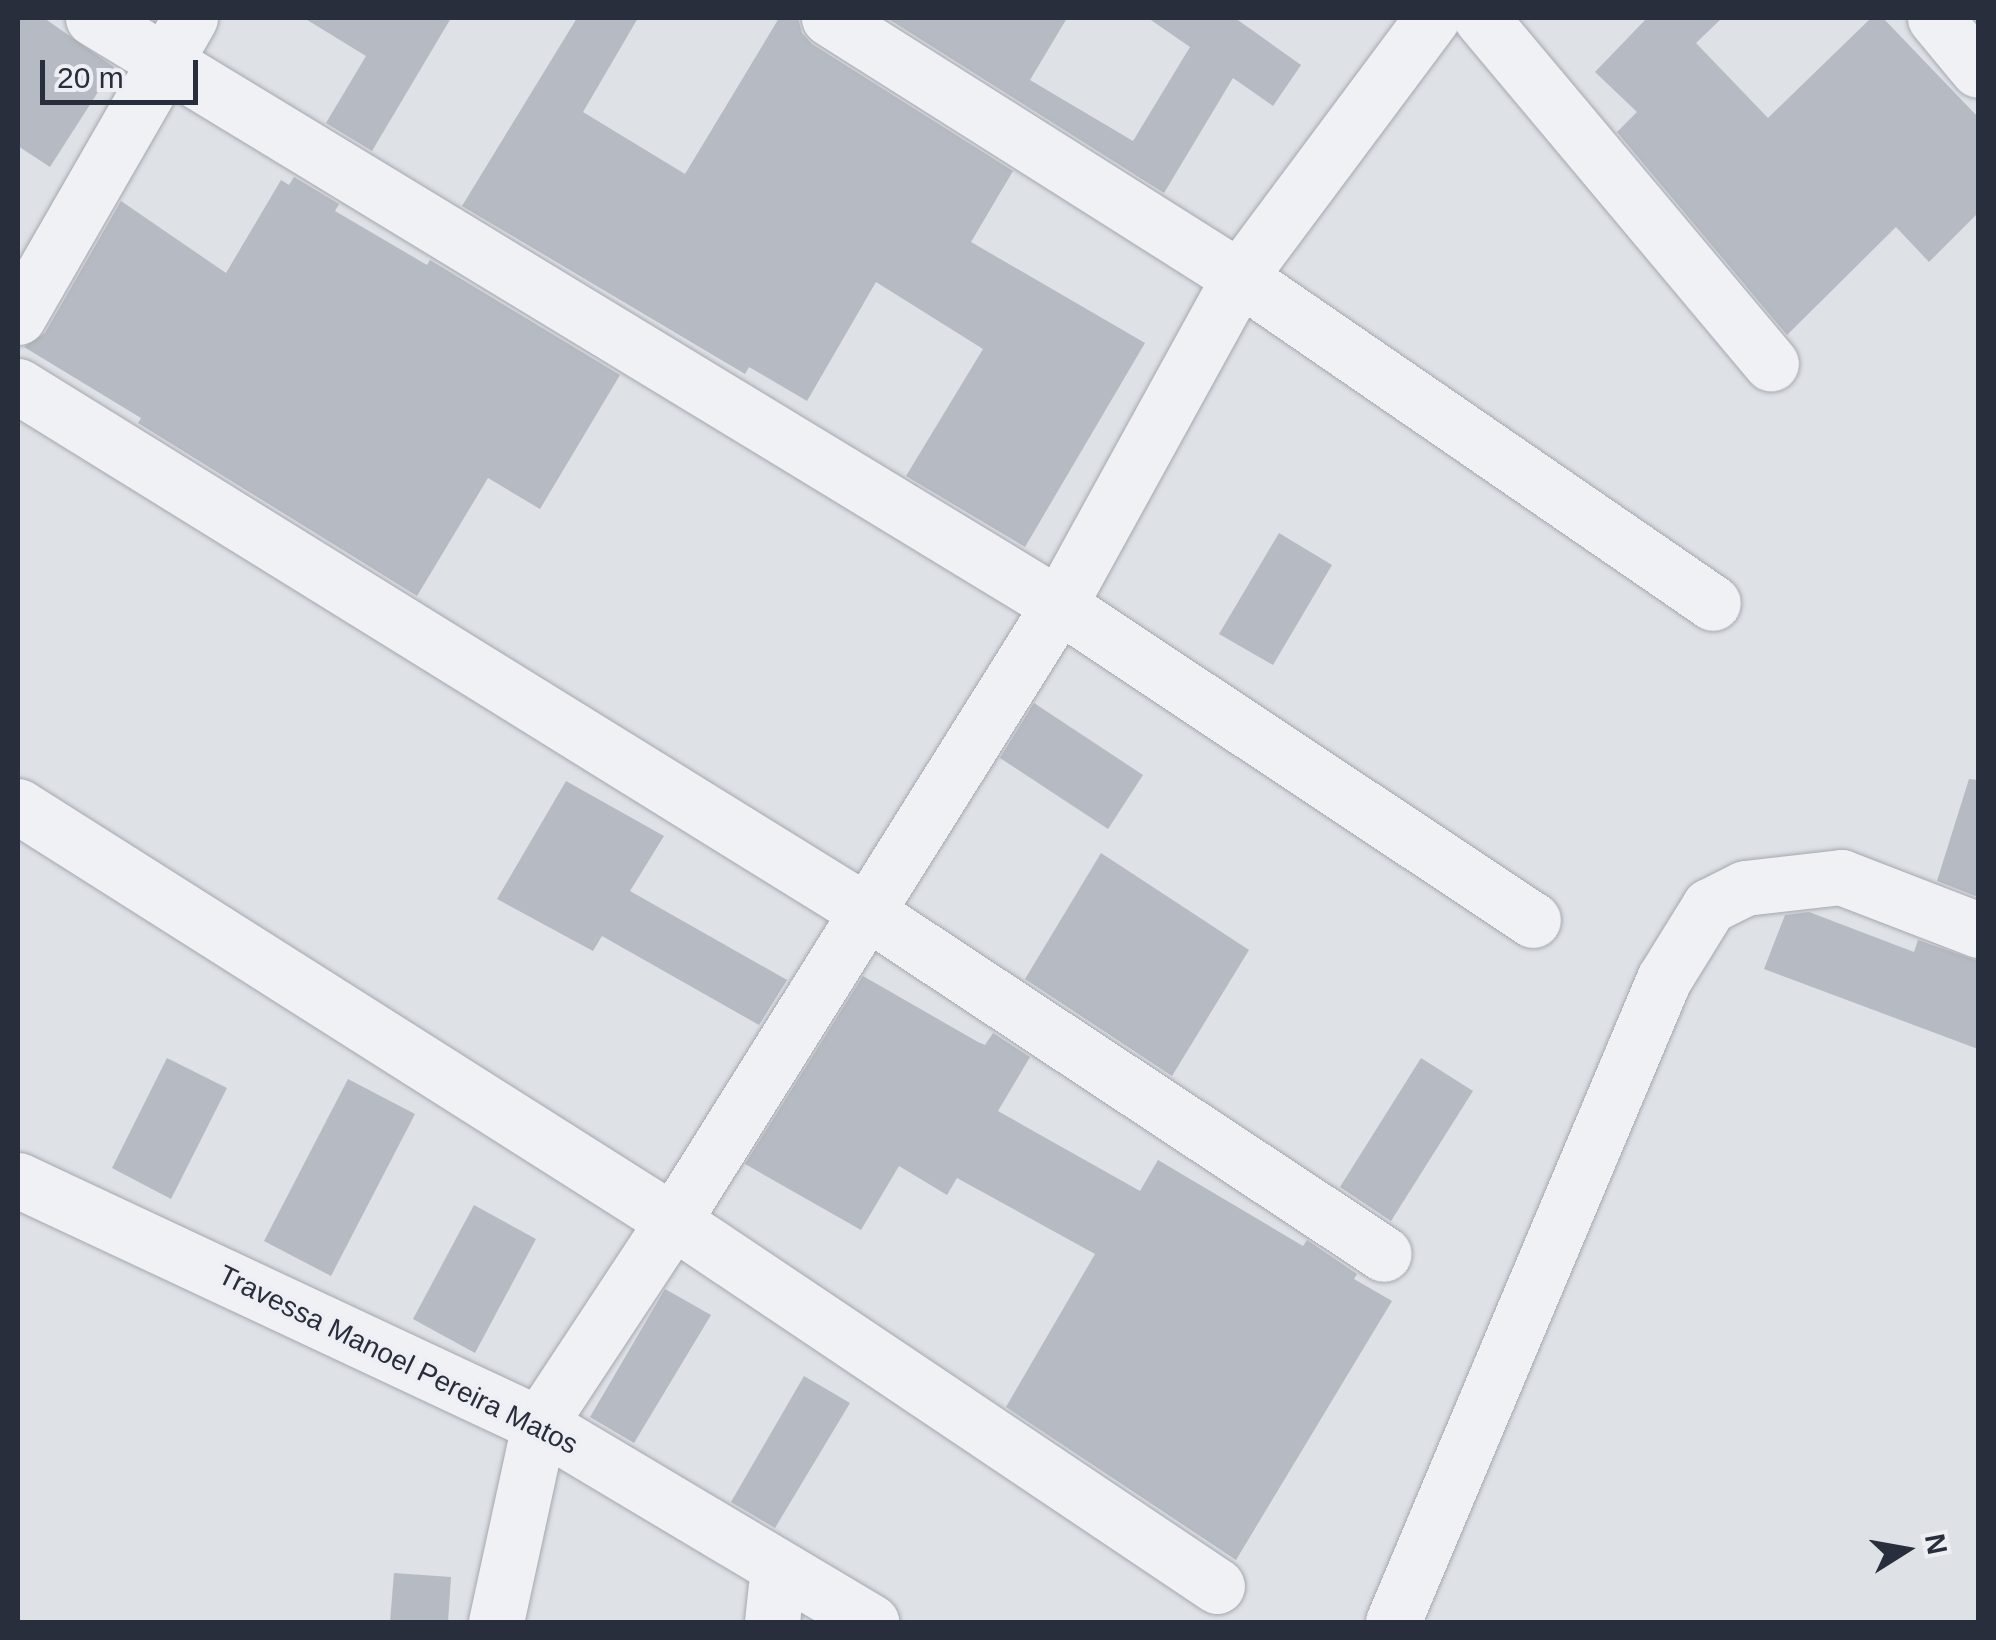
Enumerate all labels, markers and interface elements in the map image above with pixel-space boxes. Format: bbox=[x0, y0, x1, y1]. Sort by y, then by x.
scale bar bbox=[45, 40, 202, 102]
text: 20 m bbox=[57, 61, 124, 94]
street label: Travessa Manoel Pereira Matos bbox=[213, 1258, 583, 1462]
north arrow bbox=[1856, 1500, 1956, 1600]
text: N bbox=[1919, 1531, 1953, 1557]

